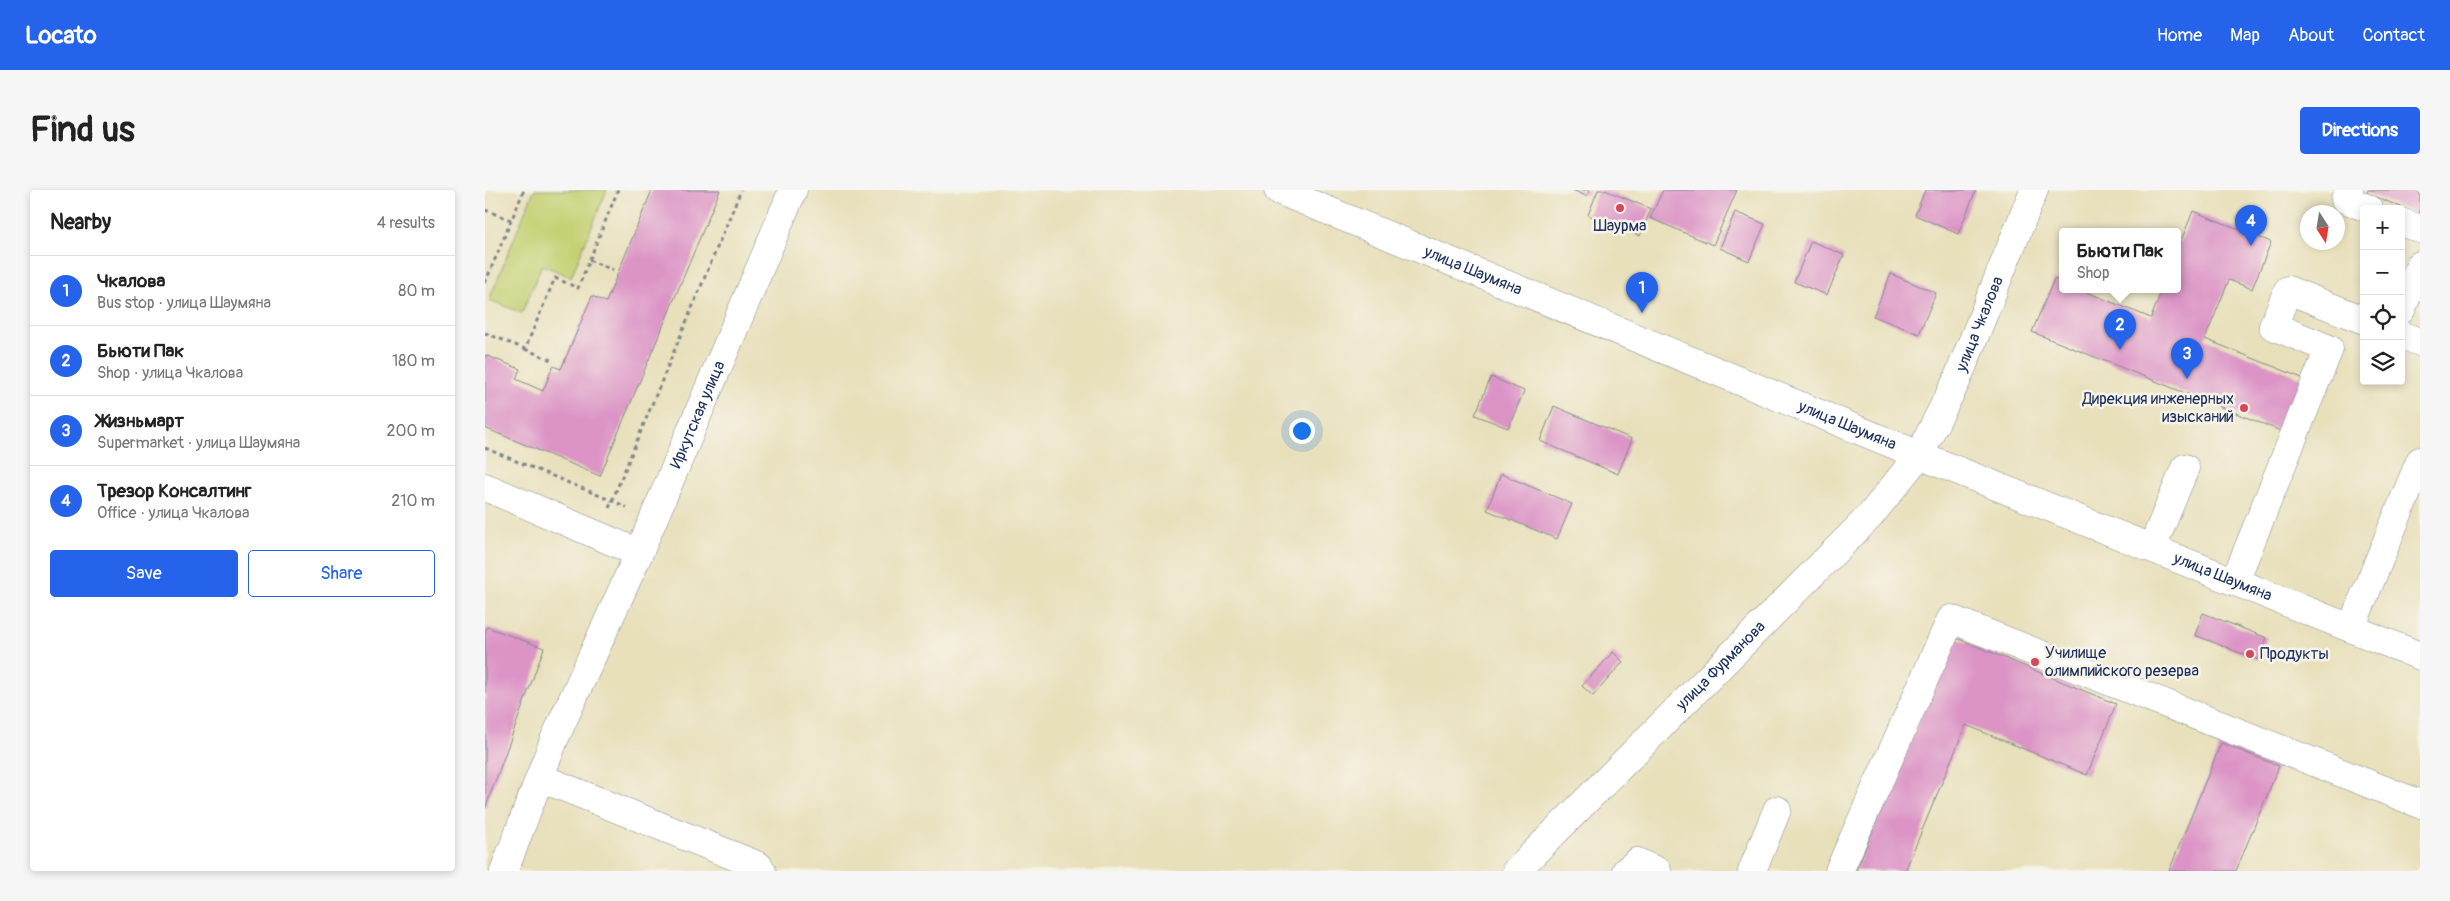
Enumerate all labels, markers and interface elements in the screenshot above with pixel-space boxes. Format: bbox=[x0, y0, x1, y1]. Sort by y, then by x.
text: Locato bbox=[25, 21, 97, 50]
text: Home bbox=[2157, 24, 2202, 47]
text: Map bbox=[2230, 24, 2260, 47]
text: About bbox=[2288, 24, 2334, 47]
text: Contact bbox=[2362, 24, 2425, 47]
button: Directions bbox=[2300, 107, 2420, 154]
text: Find us bbox=[30, 108, 135, 152]
marker: Шаурма bbox=[1614, 202, 1626, 214]
pin: 4 bbox=[2235, 205, 2267, 246]
north arrow bbox=[2300, 205, 2345, 250]
map controls bbox=[2360, 205, 2405, 385]
button: + bbox=[2360, 205, 2405, 250]
text: Nearby bbox=[50, 209, 111, 236]
text: 4 results bbox=[377, 213, 435, 233]
place label: Шаурма bbox=[1594, 216, 1646, 236]
popup bbox=[2059, 228, 2181, 293]
text: Бьюти Пак bbox=[2076, 239, 2164, 263]
street label: улица Шаумяна bbox=[1420, 241, 1525, 300]
button: − bbox=[2360, 250, 2405, 295]
text: Shop bbox=[2076, 263, 2110, 283]
text: Чкалова bbox=[97, 269, 165, 293]
pin: 1 bbox=[1626, 272, 1658, 313]
street label: улица Чкалова bbox=[1951, 273, 2008, 376]
text: 1 bbox=[63, 281, 69, 301]
text: 80 m bbox=[398, 281, 435, 301]
text: Bus stop · улица Шаумяна bbox=[97, 293, 271, 313]
button: locate bbox=[2360, 295, 2405, 340]
pin: 2 bbox=[2104, 309, 2136, 350]
pin: 3 bbox=[2171, 338, 2203, 379]
text: Бьюти Пак bbox=[97, 339, 184, 363]
button: layers bbox=[2360, 340, 2405, 385]
text: 2 bbox=[62, 351, 70, 371]
text: 180 m bbox=[392, 351, 435, 371]
street label: Иркутская улица bbox=[666, 358, 729, 471]
text: Shop · улица Чкалова bbox=[97, 363, 243, 383]
place label: Дирекция инженерных изысканий bbox=[2082, 389, 2234, 427]
street label: улица Шаумяна bbox=[1794, 396, 1899, 455]
marker: Дирекция инженерных изысканий bbox=[2238, 402, 2250, 414]
text: Жизньмарт bbox=[97, 409, 184, 433]
your location bbox=[1289, 418, 1315, 444]
text: 3 bbox=[62, 421, 70, 441]
text: 200 m bbox=[387, 421, 435, 441]
text: Supermarket · улица Шаумяна bbox=[97, 433, 300, 453]
text: Трезор Консалтинг bbox=[97, 479, 251, 503]
text: 4 bbox=[61, 491, 71, 511]
text: 210 m bbox=[391, 491, 435, 511]
text: Office · улица Чкалова bbox=[97, 503, 250, 523]
street label: улица Шаумяна bbox=[2170, 548, 2275, 606]
button: Save bbox=[50, 550, 238, 597]
button: Share bbox=[248, 550, 435, 597]
street label: улица Фурманова bbox=[1671, 617, 1770, 715]
place label: Училище олимпийского резерва bbox=[2045, 643, 2199, 681]
place label: Продукты bbox=[2260, 644, 2329, 664]
marker: Продукты bbox=[2244, 648, 2256, 660]
marker: Училище олимпийского резерва bbox=[2029, 656, 2041, 668]

